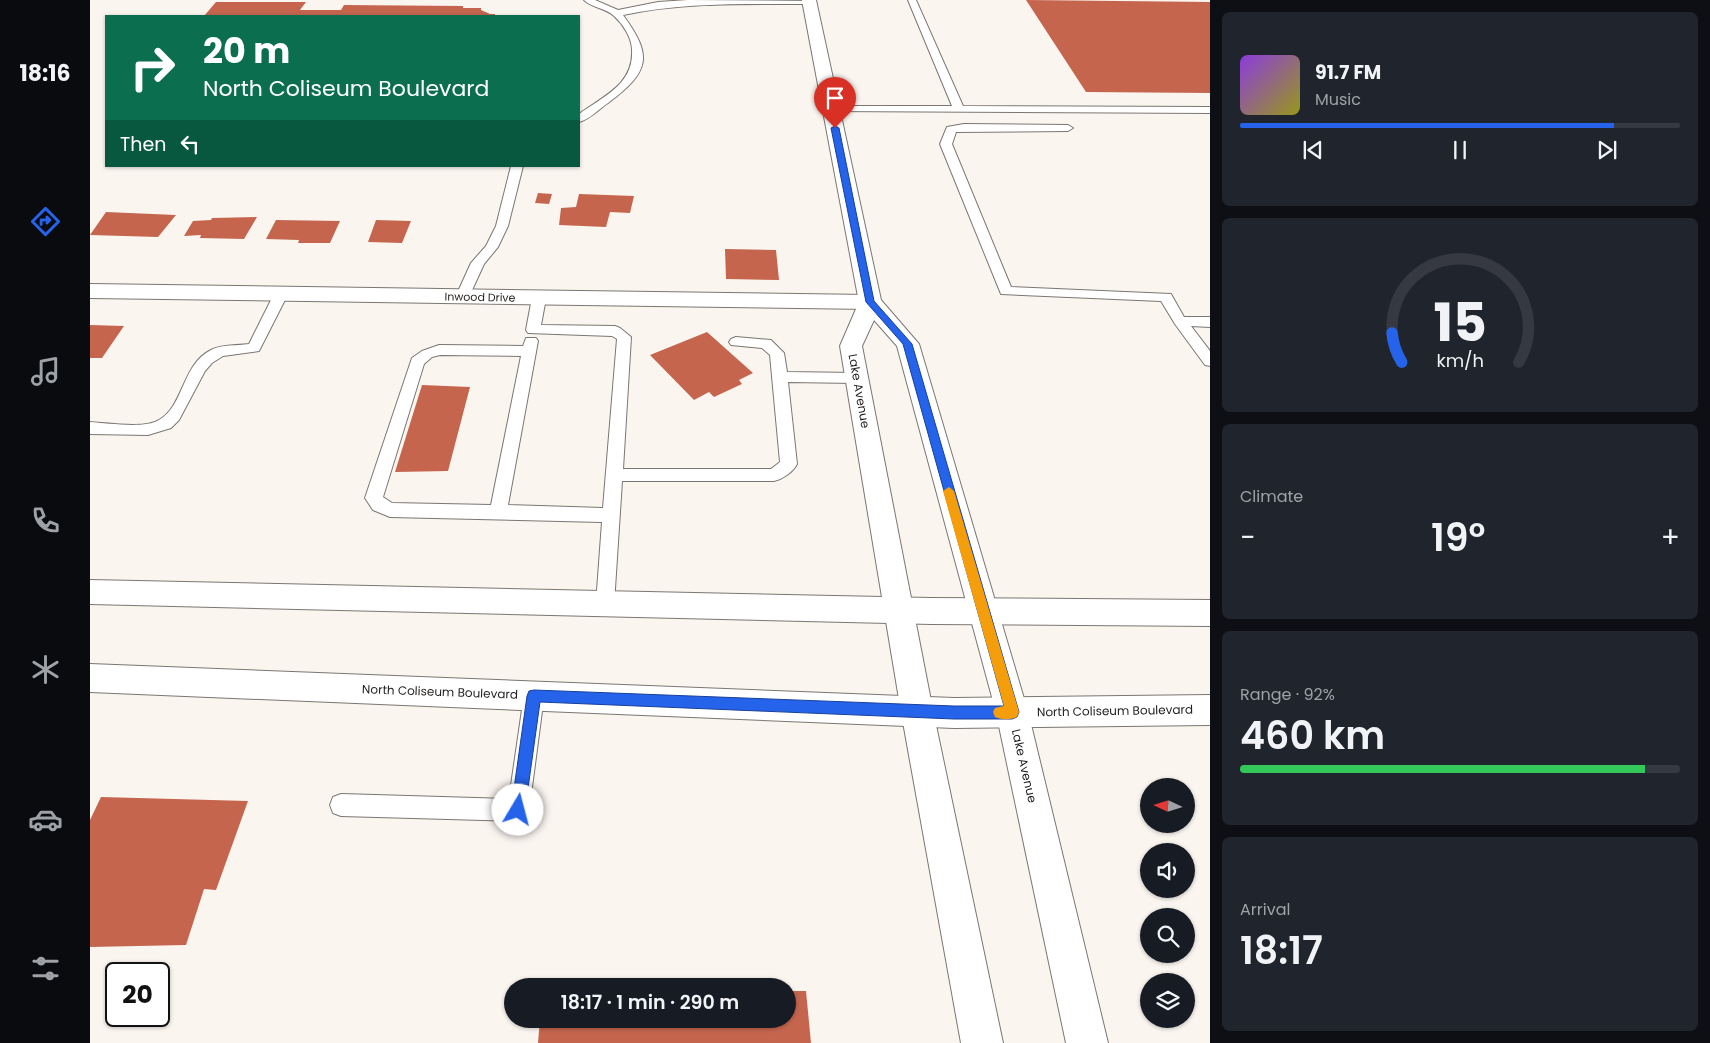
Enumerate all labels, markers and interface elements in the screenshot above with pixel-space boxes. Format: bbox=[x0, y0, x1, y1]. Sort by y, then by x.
text: 20 m bbox=[203, 26, 290, 75]
icon: right bbox=[120, 35, 185, 100]
text: 18:16 bbox=[19, 58, 71, 89]
text: 91.7 FM bbox=[1315, 59, 1381, 86]
text: North Coliseum Boulevard bbox=[203, 73, 489, 104]
pin bbox=[814, 77, 856, 128]
icon: arrive bbox=[821, 84, 849, 112]
text: Music bbox=[1315, 88, 1361, 111]
icon: left bbox=[176, 130, 204, 158]
text: Then bbox=[120, 131, 166, 158]
icon: previous bbox=[1299, 136, 1327, 164]
icon: pause bbox=[1446, 136, 1474, 164]
icon: next bbox=[1593, 136, 1621, 164]
icon: directions bbox=[28, 204, 63, 239]
text: 15 bbox=[1433, 286, 1487, 359]
street label: Inwood Drive bbox=[444, 288, 516, 306]
text: km/h bbox=[1436, 348, 1484, 373]
street label: Lake Avenue bbox=[845, 352, 874, 429]
icon: music bbox=[28, 354, 63, 389]
text: Climate bbox=[1240, 485, 1303, 508]
icon: phone bbox=[28, 503, 63, 538]
text: 19° bbox=[1431, 511, 1485, 564]
text: − bbox=[1240, 518, 1255, 557]
text: + bbox=[1661, 518, 1680, 557]
icon: climate bbox=[28, 652, 63, 687]
street label: North Coliseum Boulevard bbox=[362, 680, 518, 703]
text: Range · 92% bbox=[1240, 683, 1335, 706]
street label: North Coliseum Boulevard bbox=[1037, 701, 1193, 720]
text: 460 km bbox=[1240, 709, 1385, 762]
street label: Lake Avenue bbox=[1008, 727, 1041, 804]
north arrow bbox=[1140, 778, 1195, 832]
map controls bbox=[1140, 778, 1195, 1028]
position arrow bbox=[491, 783, 543, 835]
icon: car bbox=[28, 802, 63, 837]
button: sound bbox=[1140, 843, 1195, 898]
text: Arrival bbox=[1240, 898, 1290, 921]
button: search bbox=[1140, 908, 1195, 963]
text: 18:17 bbox=[1240, 924, 1323, 977]
icon: filters bbox=[28, 951, 63, 986]
speed limit sign: 20 bbox=[105, 962, 170, 1027]
button: layers bbox=[1140, 973, 1195, 1028]
text: 18:17 · 1 min · 290 m bbox=[561, 989, 739, 1016]

